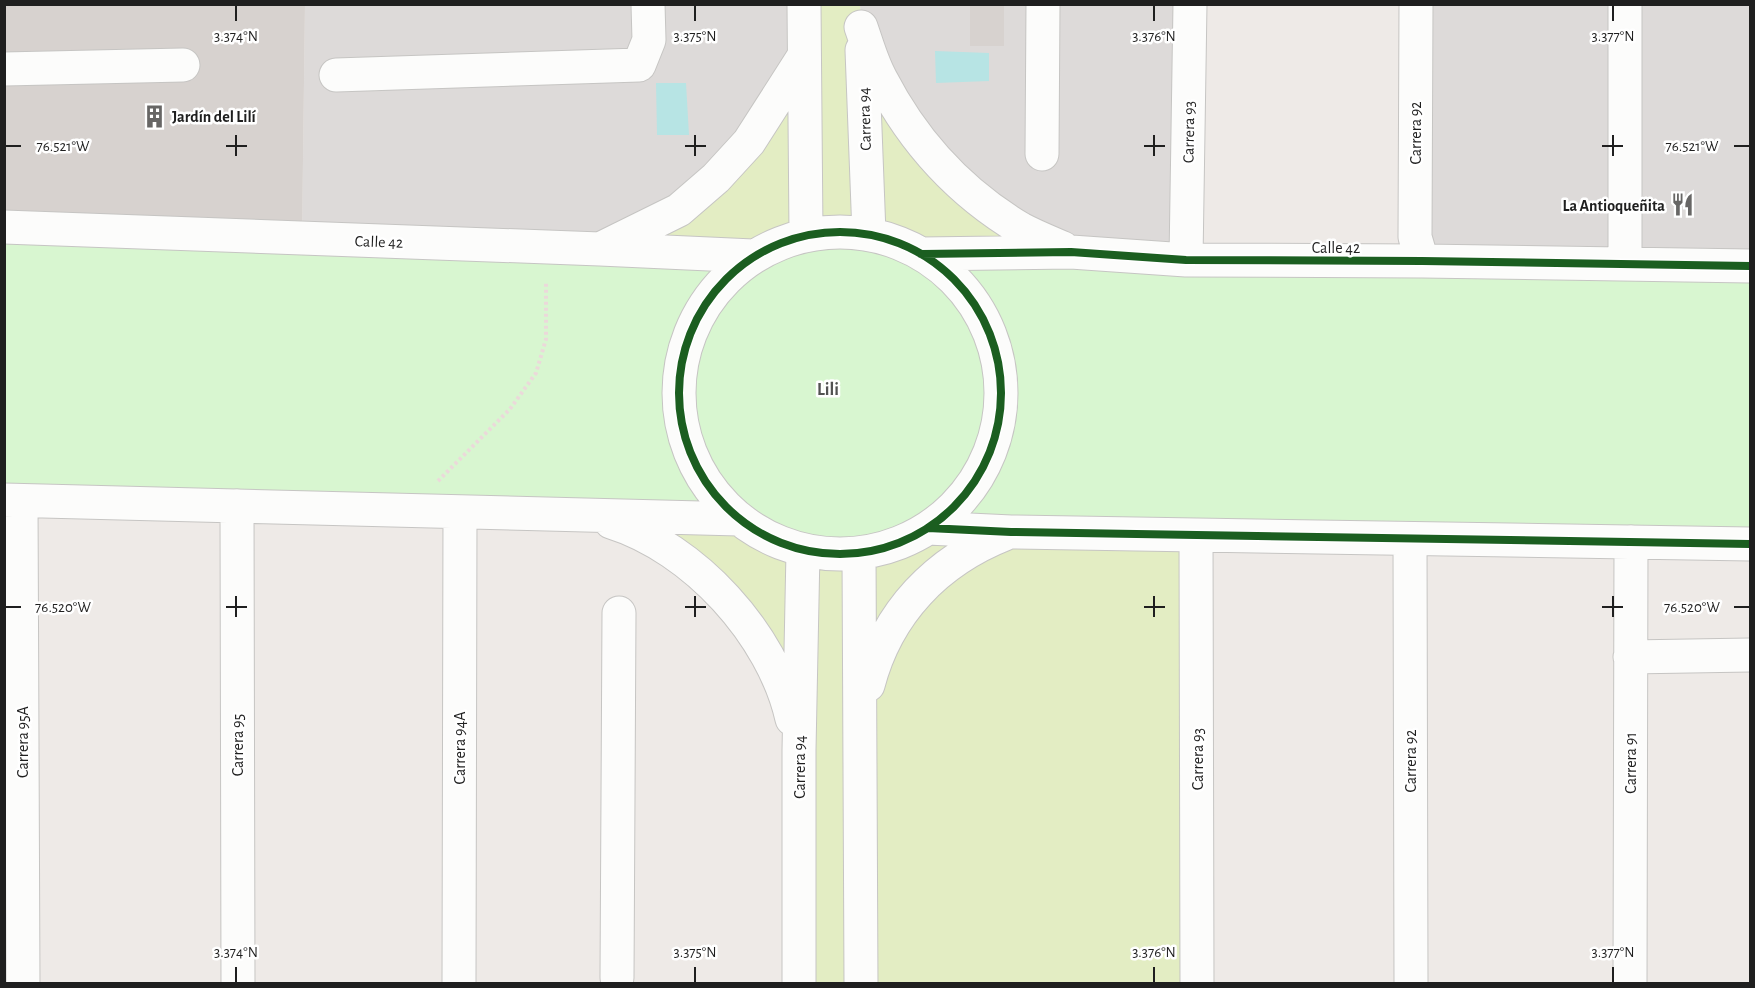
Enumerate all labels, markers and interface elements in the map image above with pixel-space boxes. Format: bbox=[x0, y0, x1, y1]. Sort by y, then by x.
text: 3.374°N bbox=[214, 29, 258, 44]
text: 3.375°N bbox=[674, 29, 716, 44]
text: 3.376°N bbox=[1132, 29, 1176, 44]
text: 3.377°N bbox=[1592, 29, 1634, 44]
street label: Carrera 94 bbox=[856, 87, 874, 151]
street label: Carrera 93 bbox=[1180, 101, 1198, 163]
street label: Carrera 92 bbox=[1408, 101, 1424, 165]
building icon: Jardín del Lilí bbox=[141, 103, 167, 129]
place label: Jardín del Lilí bbox=[172, 109, 257, 125]
text: 76.521°W bbox=[37, 139, 90, 154]
text: 76.521°W bbox=[1666, 139, 1719, 154]
restaurant icon: La Antioqueñita bbox=[1670, 192, 1696, 218]
place label: La Antioqueñita bbox=[1563, 198, 1665, 214]
street label: Calle 42 bbox=[354, 233, 404, 251]
street label: Calle 42 bbox=[1312, 240, 1360, 256]
district label: Lili bbox=[817, 381, 839, 399]
text: 76.520°W bbox=[35, 600, 91, 615]
text: 76.520°W bbox=[1664, 600, 1720, 615]
street label: Carrera 95A bbox=[15, 706, 31, 778]
street label: Carrera 94A bbox=[452, 712, 468, 784]
street label: Carrera 95 bbox=[230, 714, 246, 776]
street label: Carrera 93 bbox=[1190, 728, 1206, 790]
street label: Carrera 92 bbox=[1403, 729, 1419, 793]
street label: Carrera 91 bbox=[1623, 732, 1639, 794]
street label: Carrera 94 bbox=[792, 735, 808, 799]
text: 3.374°N bbox=[214, 945, 258, 960]
text: 3.375°N bbox=[674, 945, 716, 960]
text: 3.376°N bbox=[1132, 945, 1176, 960]
text: 3.377°N bbox=[1592, 945, 1634, 960]

